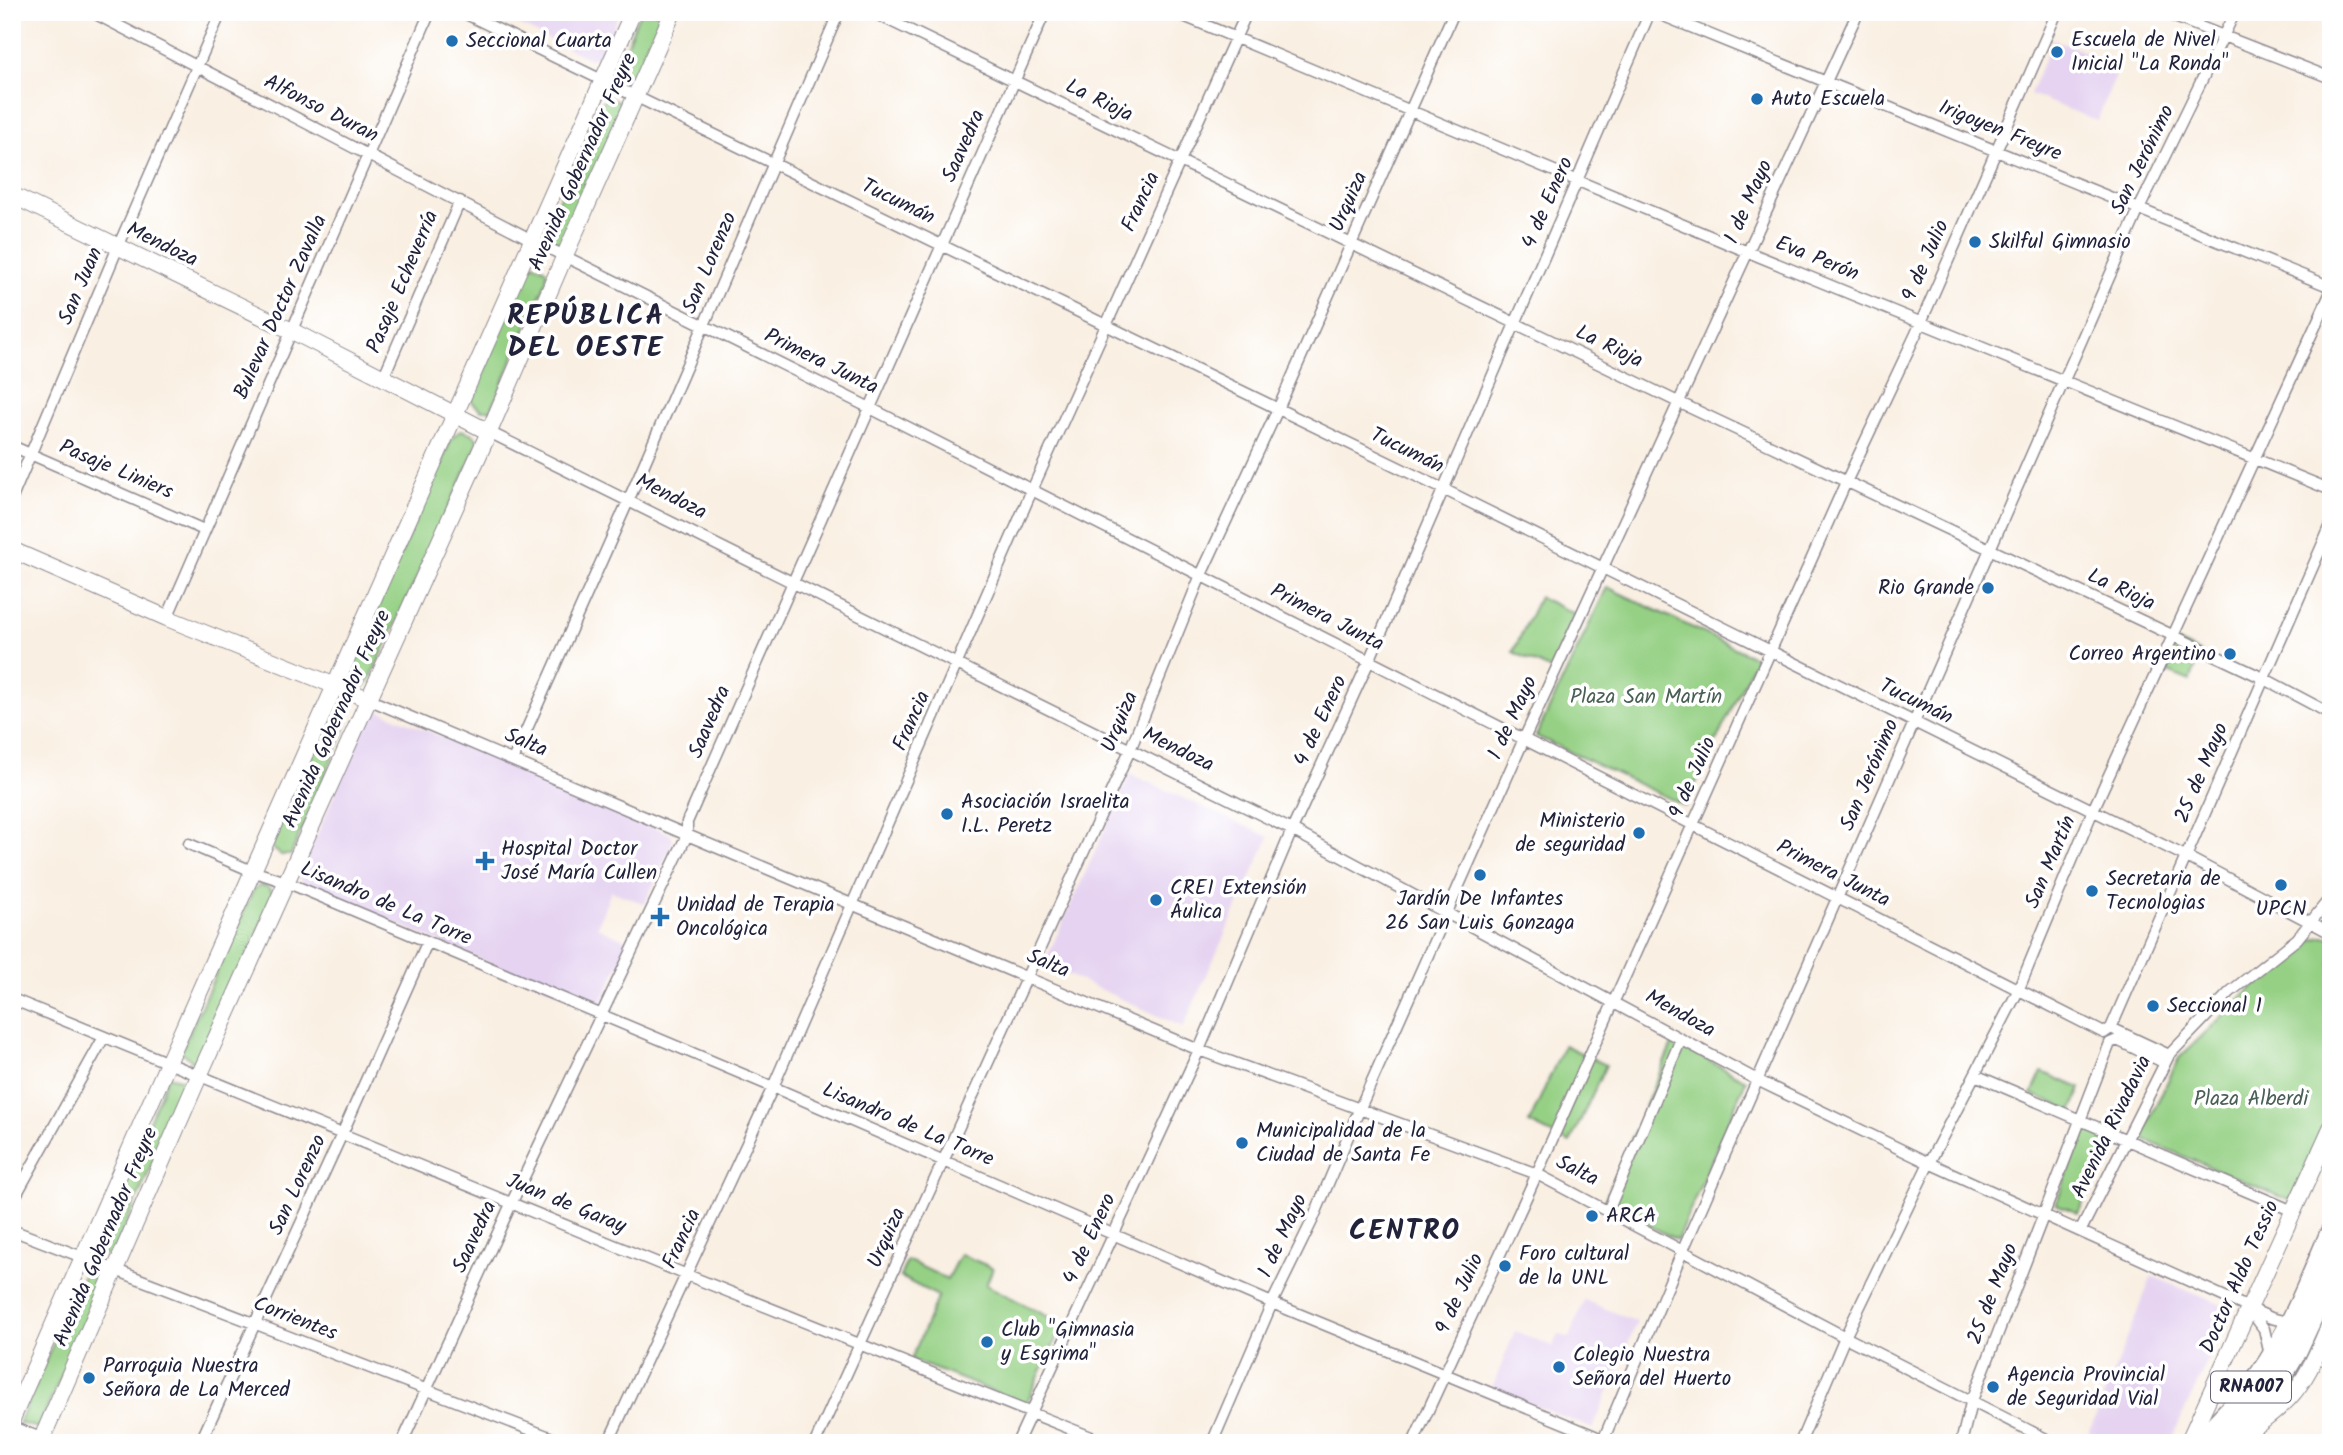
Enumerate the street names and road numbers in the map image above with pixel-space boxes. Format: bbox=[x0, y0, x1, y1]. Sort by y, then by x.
street label: Avenida Gobernador Freyre bbox=[520, 47, 646, 276]
street label: Alfonso Duran bbox=[258, 66, 384, 152]
street label: La Rioja bbox=[1060, 70, 1138, 132]
street label: Irigoyen Freyre bbox=[1933, 91, 2067, 171]
street label: San Jerónimo bbox=[2102, 99, 2184, 221]
street label: Saavedra bbox=[933, 104, 995, 188]
street label: 4 de Enero bbox=[1513, 152, 1583, 254]
street label: 1 de Mayo bbox=[1716, 155, 1782, 249]
street label: Francia bbox=[1113, 166, 1169, 238]
street label: Urquiza bbox=[1321, 166, 1377, 238]
street label: Tucumán bbox=[855, 170, 941, 234]
street label: Pasaje Echeverría bbox=[358, 205, 448, 359]
street label: San Lorenzo bbox=[674, 207, 746, 319]
street label: Bulevar Doctor Zavalla bbox=[225, 209, 337, 405]
street label: Mendoza bbox=[120, 213, 204, 277]
street label: 9 de Julio bbox=[1893, 215, 1959, 307]
street label: Eva Perón bbox=[1770, 227, 1864, 291]
street label: San Juan bbox=[50, 242, 112, 330]
street label: La Rioja bbox=[1570, 316, 1648, 378]
street label: Primera Junta bbox=[758, 320, 884, 404]
street label: Tucumán bbox=[1364, 419, 1450, 483]
street label: Pasaje Liniers bbox=[54, 431, 178, 509]
street label: Mendoza bbox=[630, 465, 712, 529]
street label: La Rioja bbox=[2082, 560, 2160, 620]
street label: Primera Junta bbox=[1264, 575, 1390, 661]
street label: Avenida Gobernador Freyre bbox=[274, 604, 400, 833]
street label: 4 de Enero bbox=[1285, 670, 1357, 772]
street label: Tucumán bbox=[1873, 670, 1959, 734]
street label: 1 de Mayo bbox=[1479, 671, 1547, 765]
street label: Saavedra bbox=[680, 680, 740, 764]
street label: Francia bbox=[884, 685, 940, 757]
street label: Urquiza bbox=[1092, 686, 1148, 758]
street label: San Jerónimo bbox=[1832, 714, 1908, 836]
street label: Mendoza bbox=[1136, 718, 1220, 782]
street label: 25 de Mayo bbox=[2166, 718, 2238, 828]
street label: Salta bbox=[499, 719, 553, 767]
street label: 9 de Julio bbox=[1660, 732, 1726, 824]
street label: San Martín bbox=[2017, 810, 2085, 914]
street label: Primera Junta bbox=[1770, 831, 1896, 917]
street label: Lisandro de La Torre bbox=[295, 853, 478, 955]
street label: Salta bbox=[1021, 940, 1075, 988]
street label: Mendoza bbox=[1639, 981, 1721, 1047]
street label: Avenida Rivadavia bbox=[2063, 1050, 2161, 1204]
street label: Lisandro de La Torre bbox=[817, 1074, 1000, 1176]
street label: Avenida Gobernador Freyre bbox=[45, 1122, 167, 1352]
street label: San Lorenzo bbox=[260, 1129, 336, 1241]
street label: Salta bbox=[1550, 1146, 1604, 1196]
street label: Juan de Garay bbox=[501, 1165, 631, 1243]
street label: 4 de Enero bbox=[1054, 1188, 1126, 1290]
street label: 1 de Mayo bbox=[1249, 1189, 1317, 1283]
street label: Saavedra bbox=[444, 1195, 506, 1279]
street label: Doctor Aldo Tessio bbox=[2191, 1195, 2289, 1359]
street label: Urquiza bbox=[859, 1202, 915, 1274]
street label: Francia bbox=[654, 1203, 710, 1275]
street label: 25 de Mayo bbox=[1959, 1239, 2027, 1349]
street label: 9 de Julio bbox=[1427, 1248, 1493, 1340]
street label: Corrientes bbox=[248, 1288, 342, 1350]
road number: RNA007 bbox=[2211, 1372, 2291, 1402]

